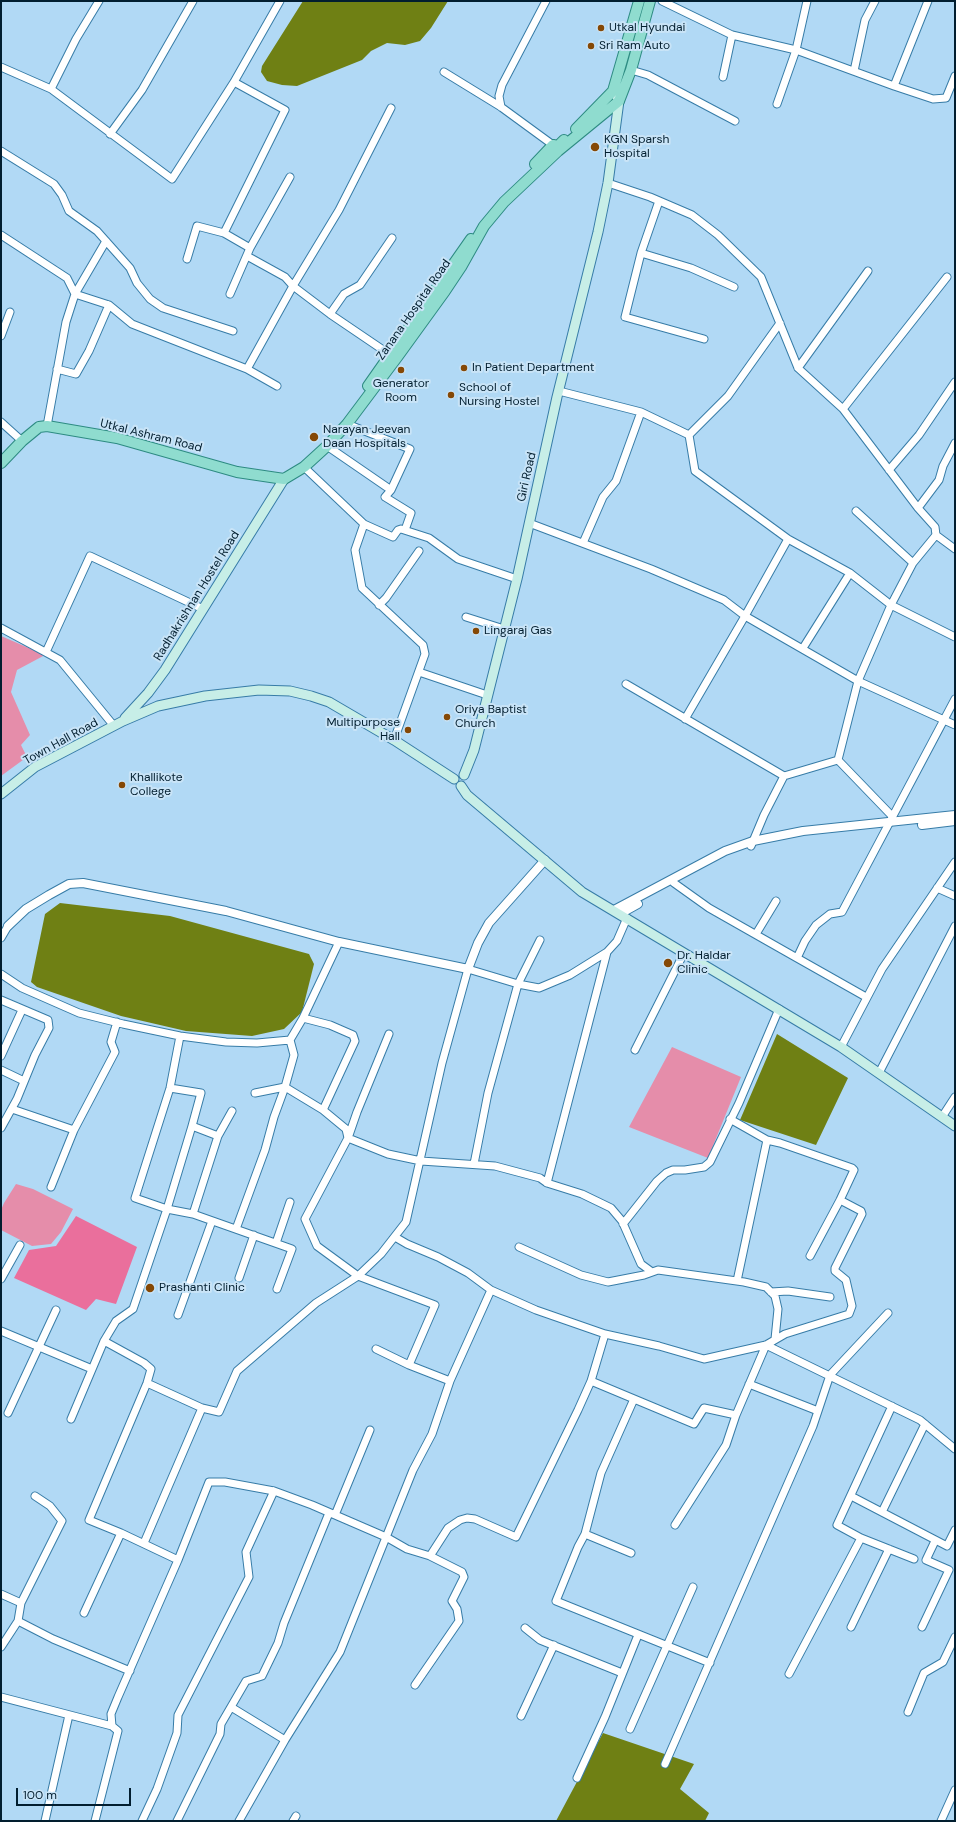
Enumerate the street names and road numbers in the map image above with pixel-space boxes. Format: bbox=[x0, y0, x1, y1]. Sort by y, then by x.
street label: Zanana Hospital Road bbox=[374, 257, 454, 363]
street label: Utkal Ashram Road bbox=[98, 416, 204, 456]
street label: Giri Road bbox=[514, 451, 540, 503]
street label: Radhakrishnan Hostel Road bbox=[151, 528, 243, 664]
street label: Town Hall Road bbox=[21, 716, 101, 768]

